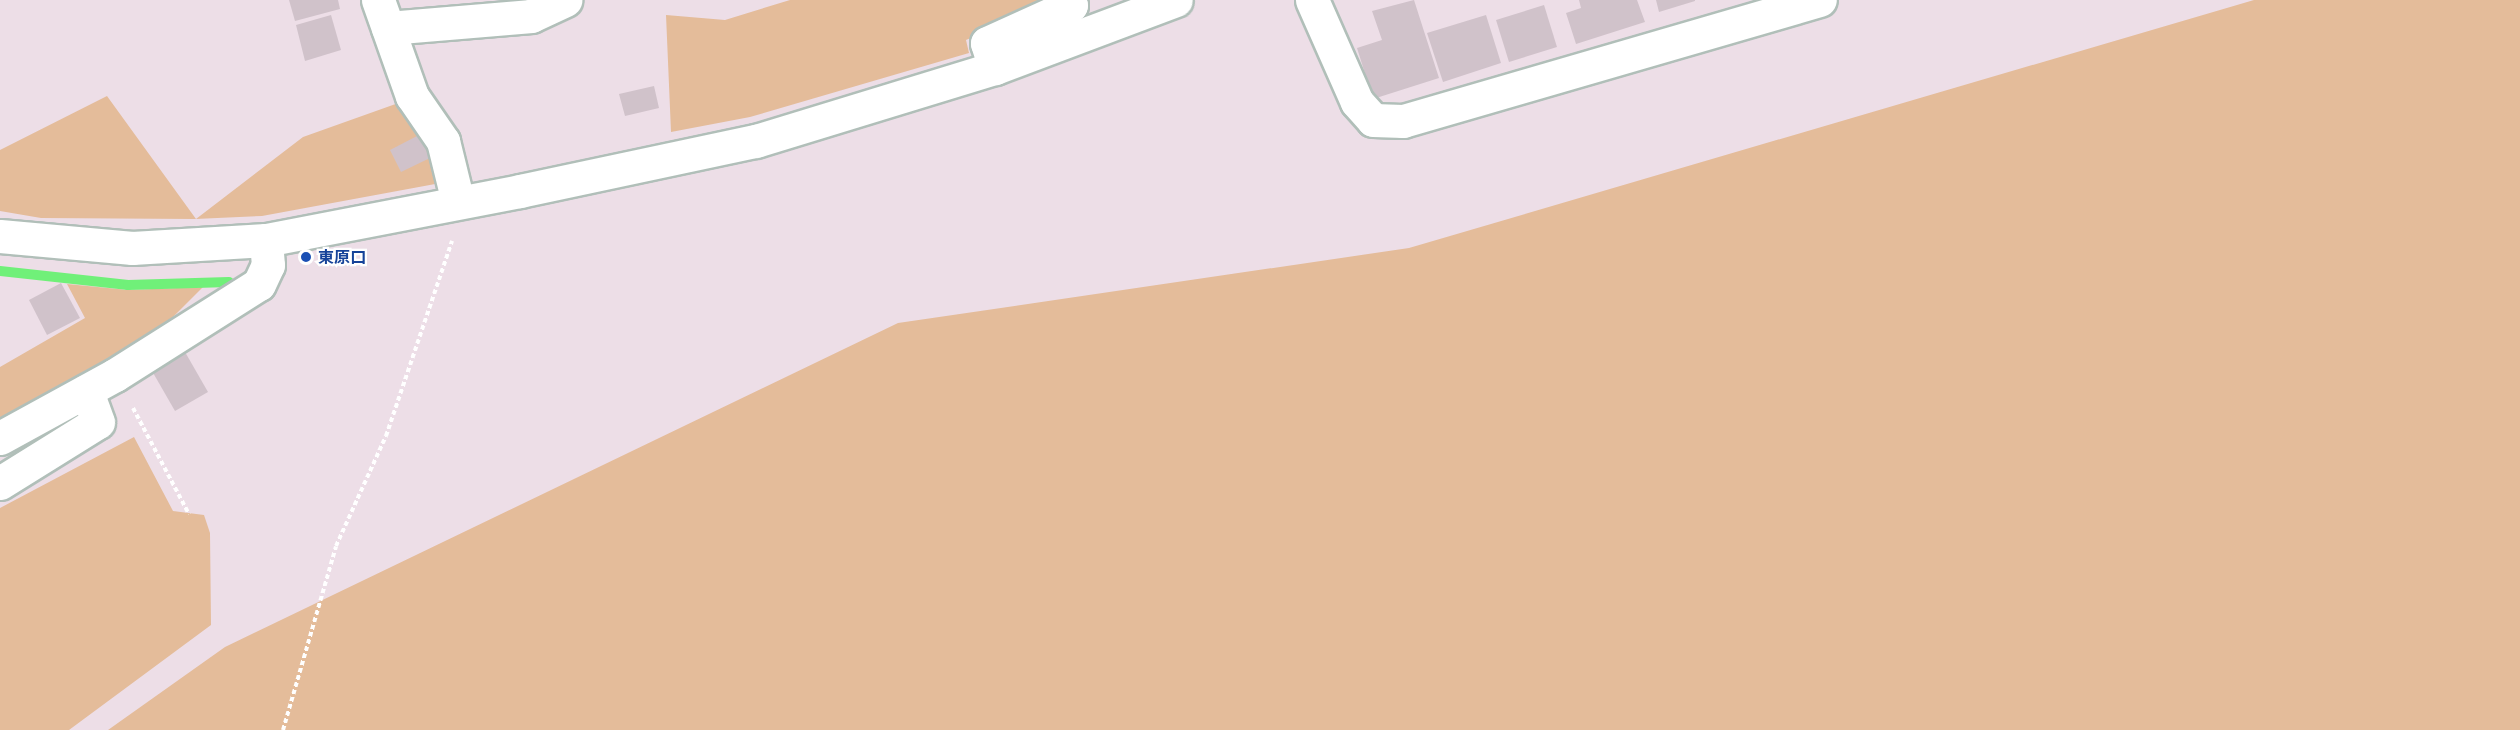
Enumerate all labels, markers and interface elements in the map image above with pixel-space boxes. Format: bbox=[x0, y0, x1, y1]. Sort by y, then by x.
place label: 東原口 bbox=[318, 247, 366, 267]
marker: 東原口 bbox=[299, 250, 313, 264]

